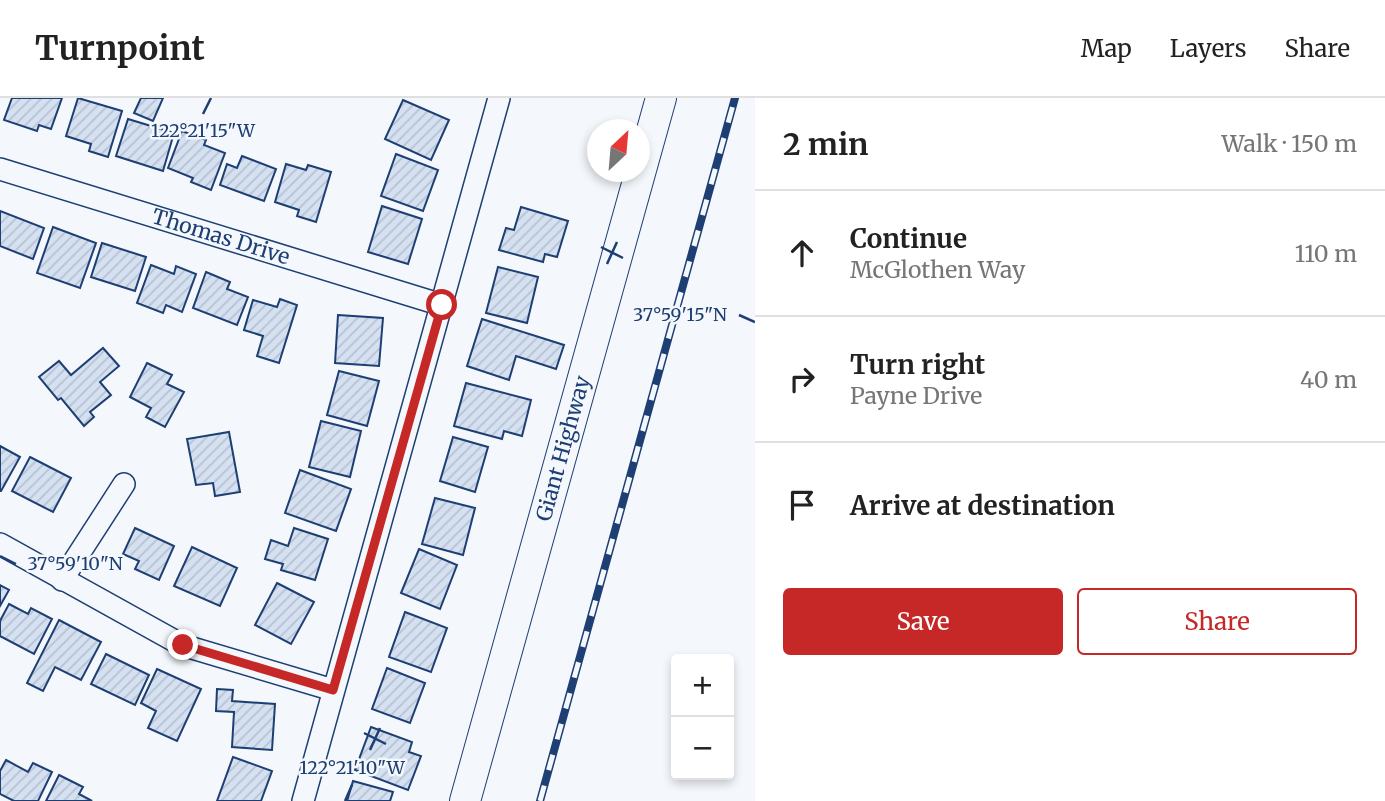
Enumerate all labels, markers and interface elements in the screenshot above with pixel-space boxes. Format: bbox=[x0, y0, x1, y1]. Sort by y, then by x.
text: Turnpoint bbox=[35, 28, 205, 69]
text: Map bbox=[1081, 33, 1132, 64]
text: Layers bbox=[1170, 33, 1246, 64]
text: Share bbox=[1284, 33, 1350, 64]
text: 122°21'15"W bbox=[151, 119, 256, 142]
north arrow bbox=[587, 119, 650, 182]
text: 2 min bbox=[783, 125, 868, 163]
text: Walk · 150 m bbox=[1221, 129, 1357, 158]
street label: Thomas Drive bbox=[149, 203, 293, 270]
text: Continue bbox=[850, 222, 967, 255]
icon: ahead bbox=[783, 234, 821, 272]
text: 110 m bbox=[1295, 239, 1357, 268]
text: McGlothen Way bbox=[850, 255, 1025, 284]
route start bbox=[426, 289, 457, 320]
text: 37°59'15"N bbox=[633, 303, 727, 326]
text: Turn right bbox=[850, 348, 985, 381]
icon: right bbox=[783, 360, 821, 398]
text: 40 m bbox=[1300, 365, 1357, 394]
street label: Giant Highway bbox=[530, 372, 596, 524]
text: Payne Drive bbox=[850, 381, 982, 410]
icon: arrive bbox=[783, 486, 821, 524]
text: Arrive at destination bbox=[850, 489, 1115, 522]
text: 37°59'10"N bbox=[27, 552, 123, 575]
button: Save bbox=[783, 588, 1063, 655]
button: Share bbox=[1077, 588, 1357, 655]
route end bbox=[167, 629, 198, 660]
map controls bbox=[671, 654, 734, 780]
button: + bbox=[671, 654, 734, 717]
button: − bbox=[671, 717, 734, 780]
text: 122°21'10"W bbox=[299, 756, 406, 779]

